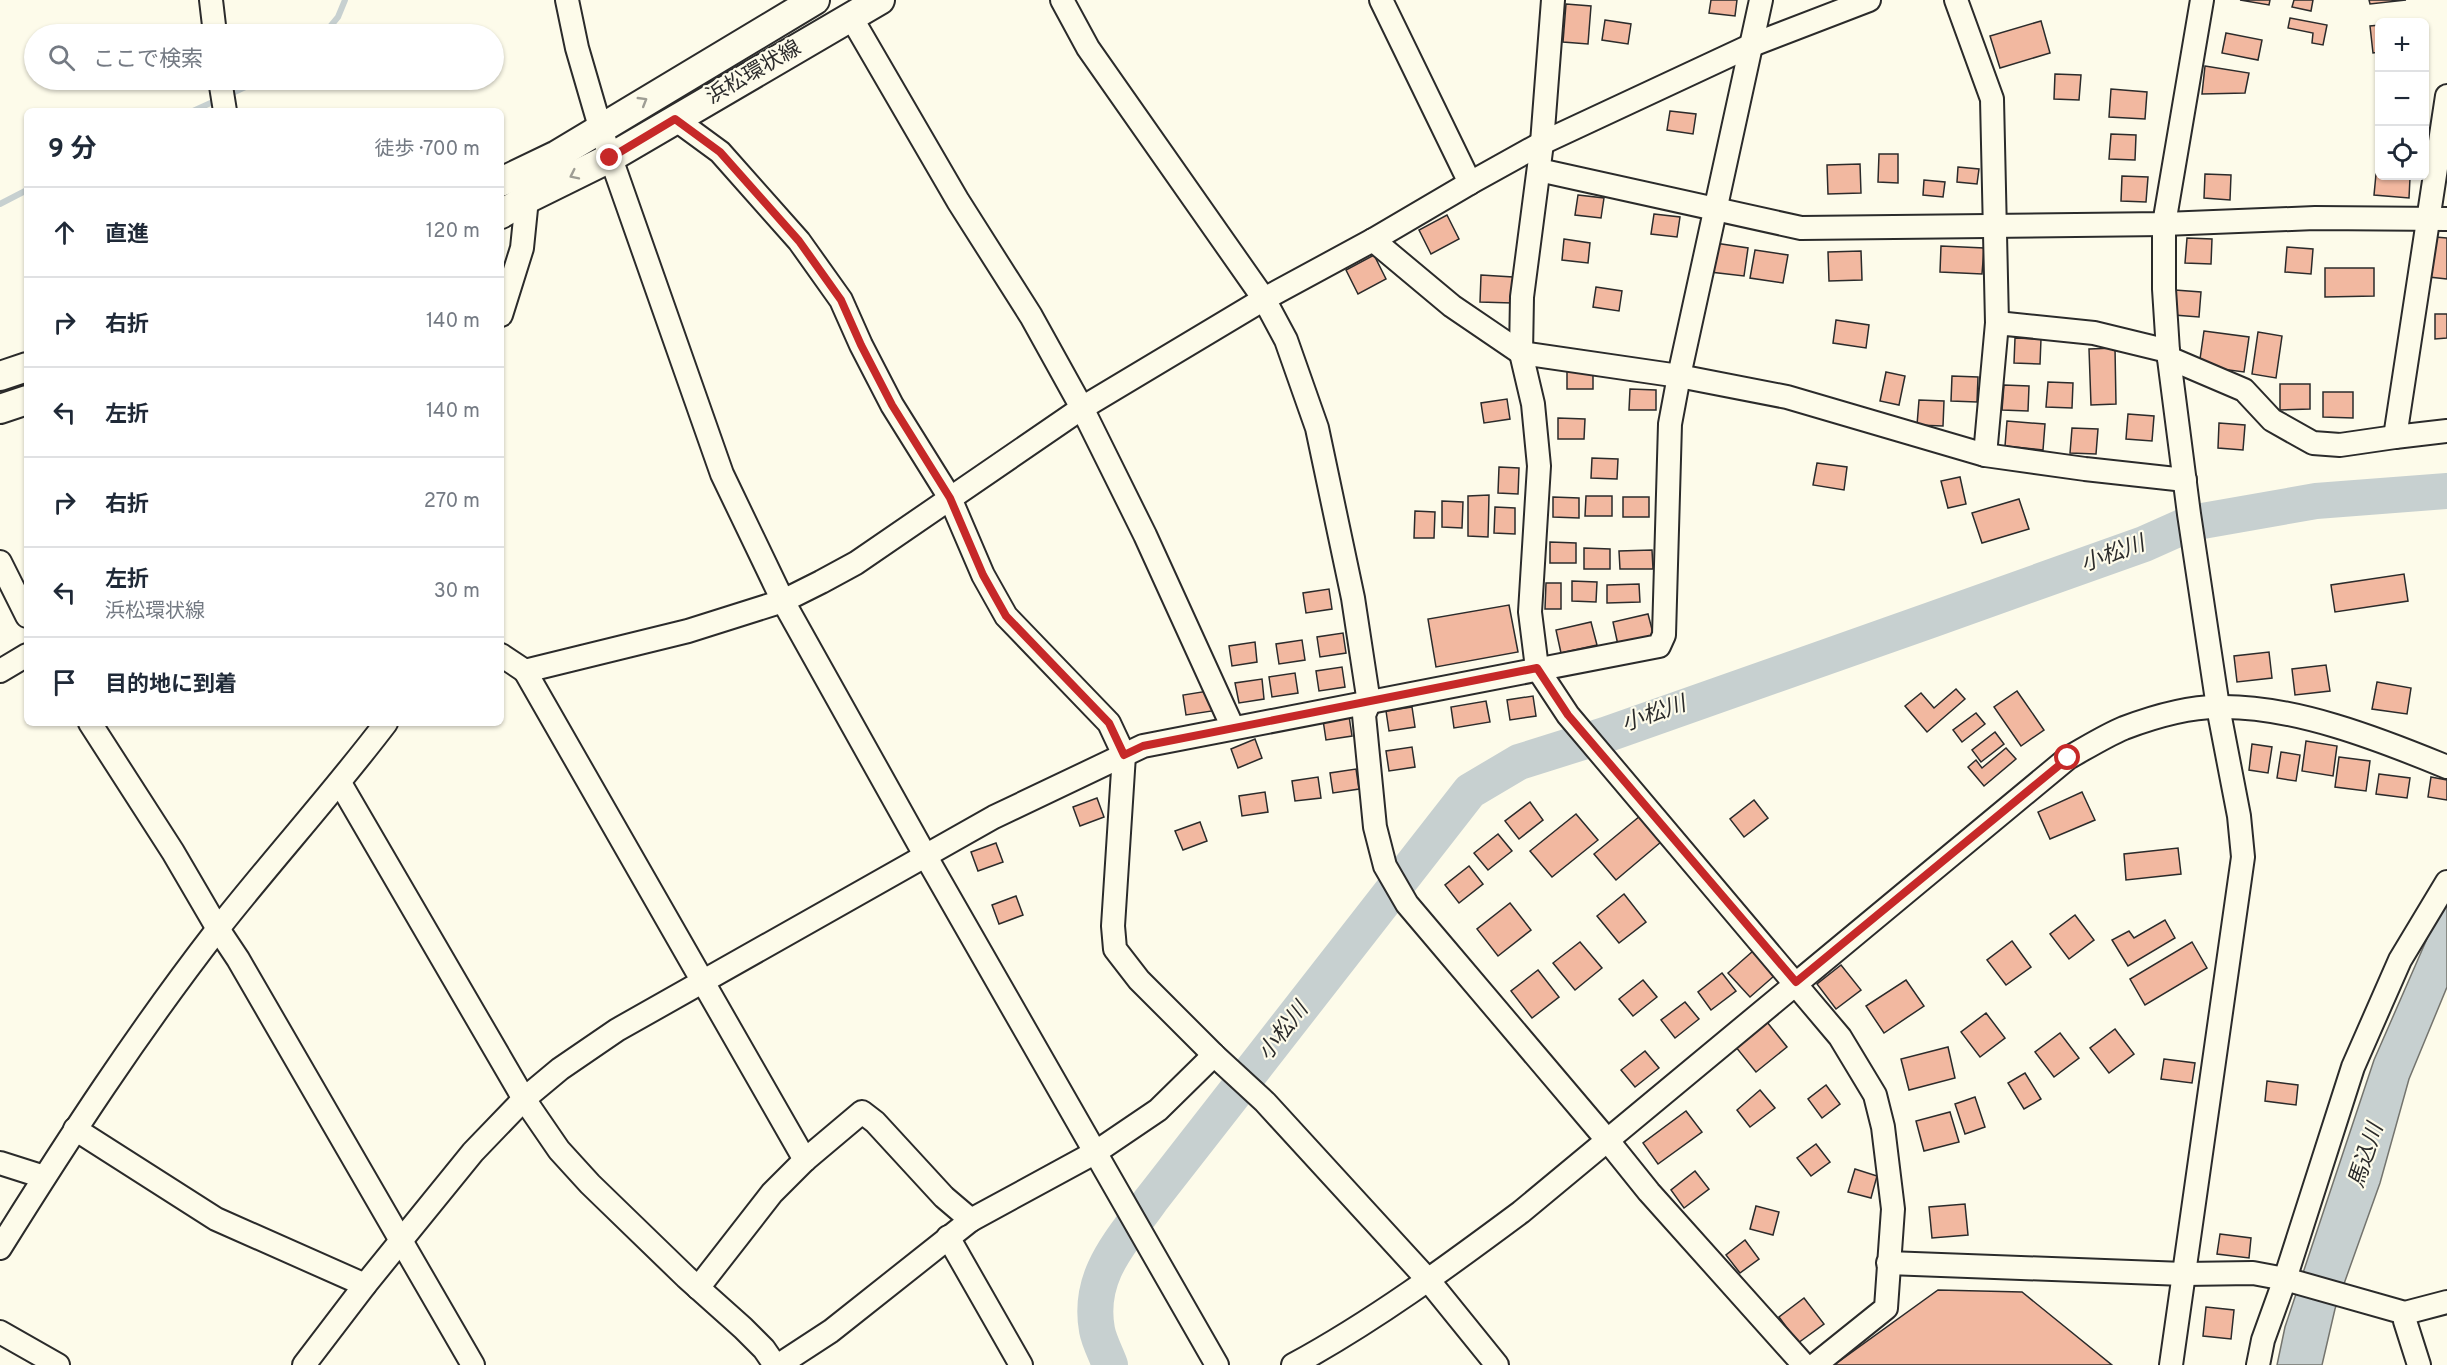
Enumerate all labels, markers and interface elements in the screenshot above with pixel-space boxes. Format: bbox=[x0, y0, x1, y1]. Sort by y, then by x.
map controls bbox=[2375, 18, 2429, 180]
button: + bbox=[2375, 18, 2429, 72]
search box bbox=[24, 24, 504, 90]
street label: 浜松環状線 bbox=[702, 35, 806, 111]
icon: search bbox=[45, 41, 78, 74]
text: ここで検索 bbox=[93, 47, 203, 74]
button: − bbox=[2375, 72, 2429, 126]
one-way arrow bbox=[637, 97, 647, 109]
button: locate bbox=[2375, 126, 2429, 180]
text: 9 分 bbox=[48, 134, 96, 167]
text: 徒歩 · 700 m bbox=[374, 137, 480, 163]
route end bbox=[596, 144, 622, 170]
one-way arrow bbox=[569, 168, 580, 180]
icon: ahead bbox=[48, 216, 81, 249]
text: 120 m bbox=[426, 219, 480, 245]
text: 直進 bbox=[105, 222, 149, 249]
icon: right bbox=[48, 306, 81, 339]
text: 140 m bbox=[426, 309, 480, 335]
text: 右折 bbox=[105, 312, 149, 339]
icon: left bbox=[48, 396, 81, 429]
text: 140 m bbox=[426, 399, 480, 425]
text: 左折 bbox=[105, 402, 149, 429]
icon: right bbox=[48, 486, 81, 519]
text: 270 m bbox=[424, 489, 480, 515]
text: 右折 bbox=[105, 492, 149, 519]
water label: 小松川 bbox=[2077, 530, 2150, 579]
text: 左折 bbox=[105, 567, 149, 594]
icon: left bbox=[48, 576, 81, 609]
text: 30 m bbox=[434, 579, 480, 605]
text: 浜松環状線 bbox=[105, 599, 205, 625]
icon: arrive bbox=[48, 666, 81, 699]
text: 目的地に到着 bbox=[105, 672, 237, 699]
water label: 小松川 bbox=[1618, 691, 1691, 739]
route start bbox=[2054, 744, 2080, 770]
water label: 小松川 bbox=[1253, 996, 1316, 1066]
water label: 馬込川 bbox=[2344, 1119, 2391, 1192]

